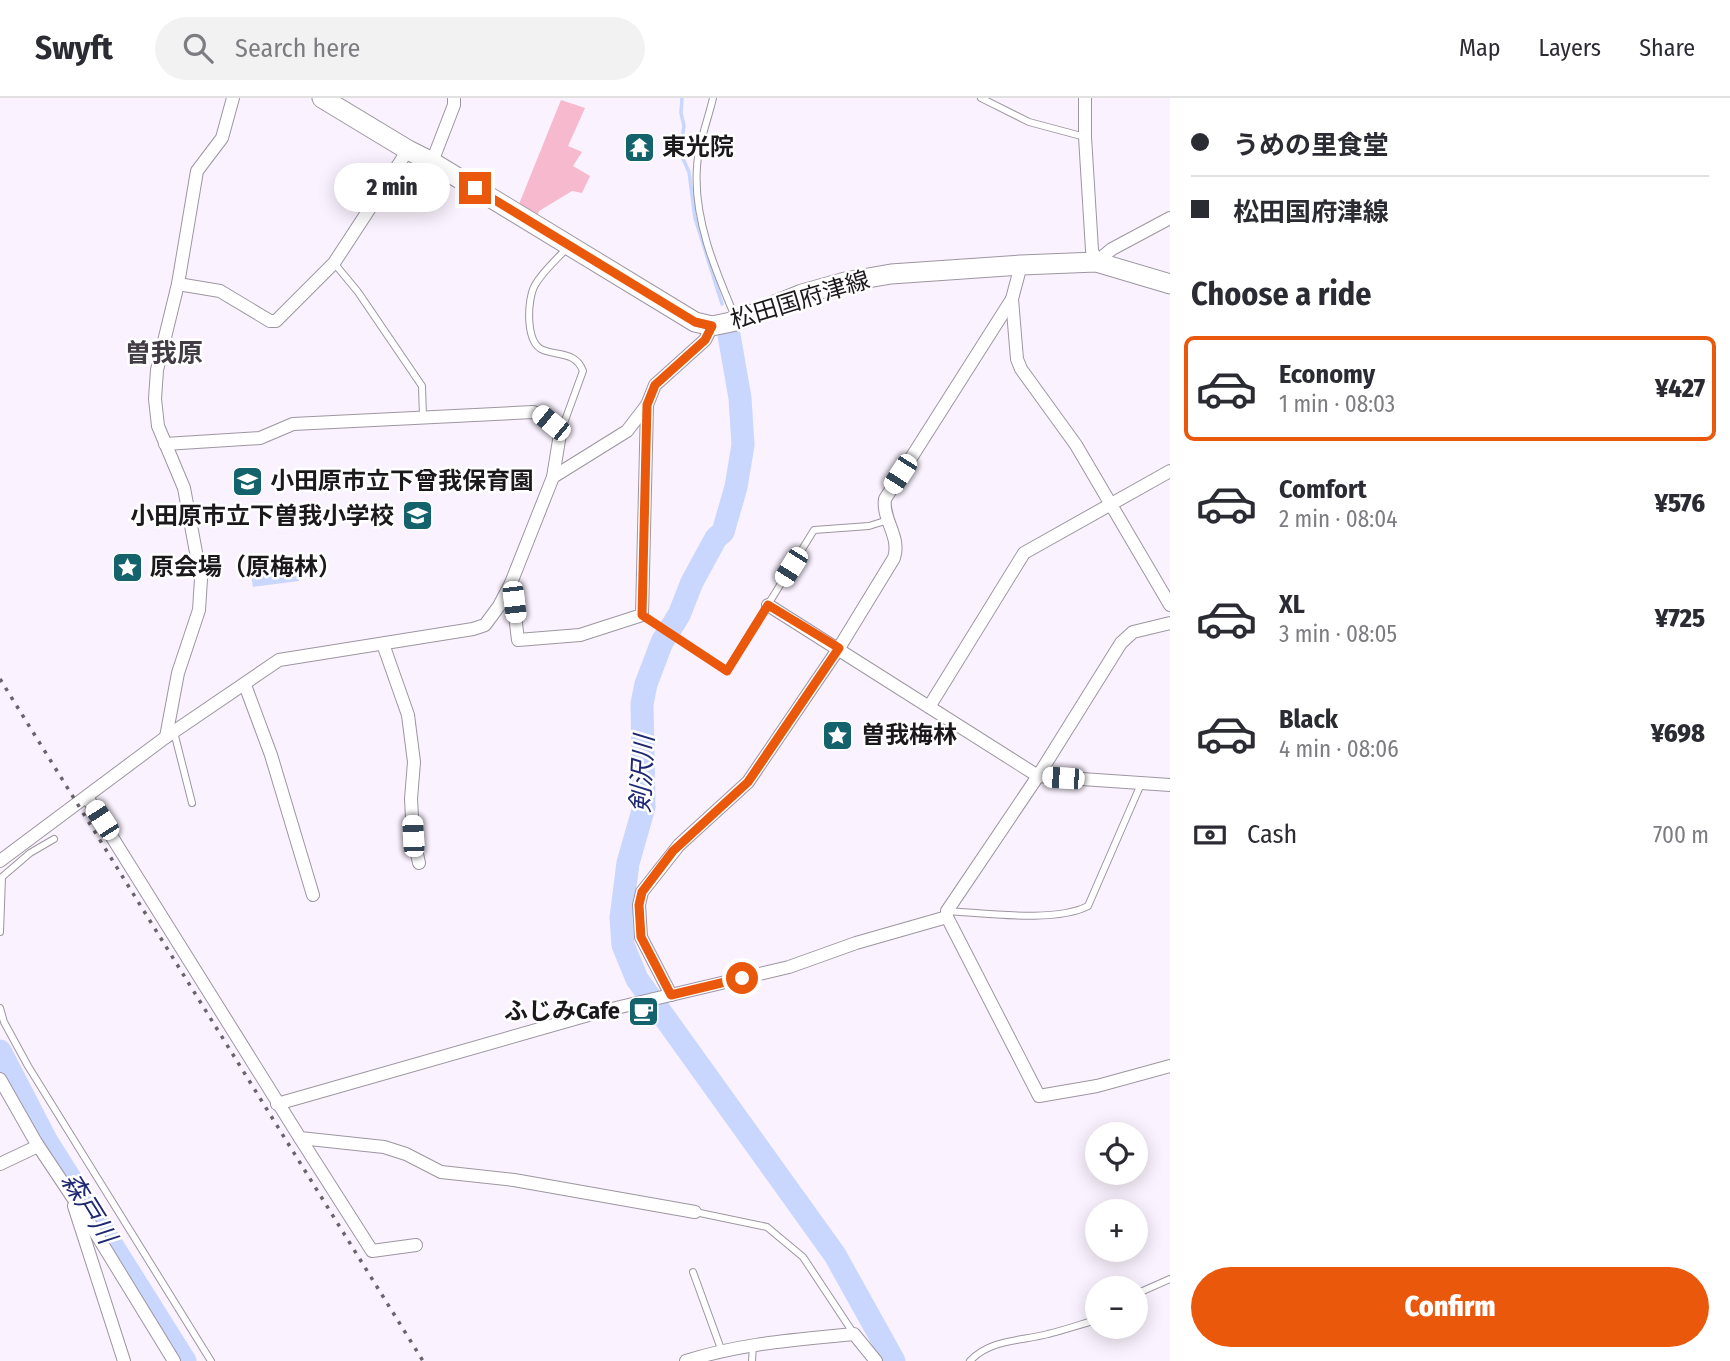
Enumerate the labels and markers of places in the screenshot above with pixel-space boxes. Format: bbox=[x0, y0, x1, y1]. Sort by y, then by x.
temple icon: 東光院 bbox=[622, 130, 656, 164]
place label: 東光院 bbox=[662, 133, 734, 161]
school or university icon: 小田原市立下曾我保育園 bbox=[230, 464, 264, 498]
place label: 小田原市立下曾我保育園 bbox=[270, 467, 534, 495]
school or university icon: 小田原市立下曽我小学校 bbox=[400, 499, 434, 533]
place label: 小田原市立下曽我小学校 bbox=[130, 502, 394, 530]
place icon: 原会場（原梅林） bbox=[110, 550, 144, 584]
place label: 原会場（原梅林） bbox=[150, 553, 342, 581]
place icon: 曽我梅林 bbox=[821, 718, 855, 752]
place label: 曽我梅林 bbox=[861, 721, 957, 749]
cafe icon: ふじみCafe bbox=[626, 994, 660, 1028]
place label: ふじみCafe bbox=[504, 997, 620, 1025]

